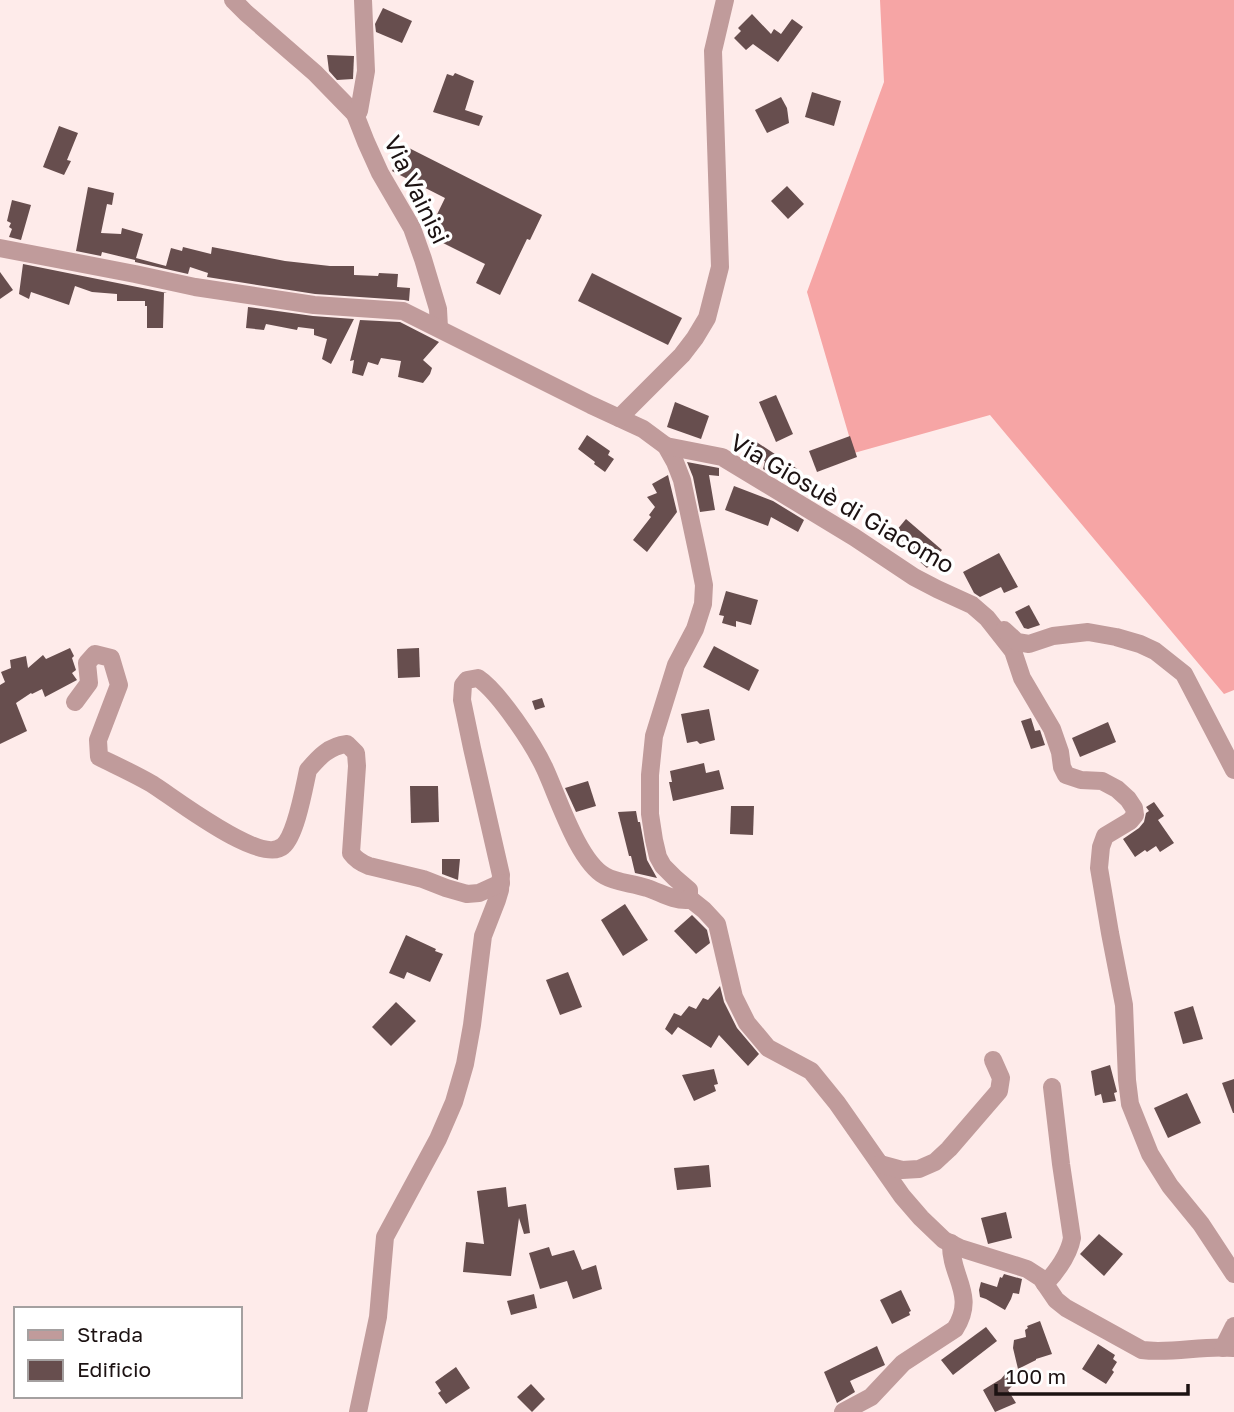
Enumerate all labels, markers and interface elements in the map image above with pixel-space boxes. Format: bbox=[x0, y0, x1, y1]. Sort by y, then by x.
street label: Via Vainisi bbox=[379, 130, 456, 248]
street label: Via Giosuè di Giacomo bbox=[725, 427, 960, 579]
legend bbox=[14, 1307, 242, 1398]
text: Strada bbox=[77, 1321, 143, 1347]
scale bar bbox=[996, 1352, 1188, 1396]
text: Edificio bbox=[77, 1356, 151, 1382]
text: 100 m bbox=[1006, 1363, 1066, 1389]

